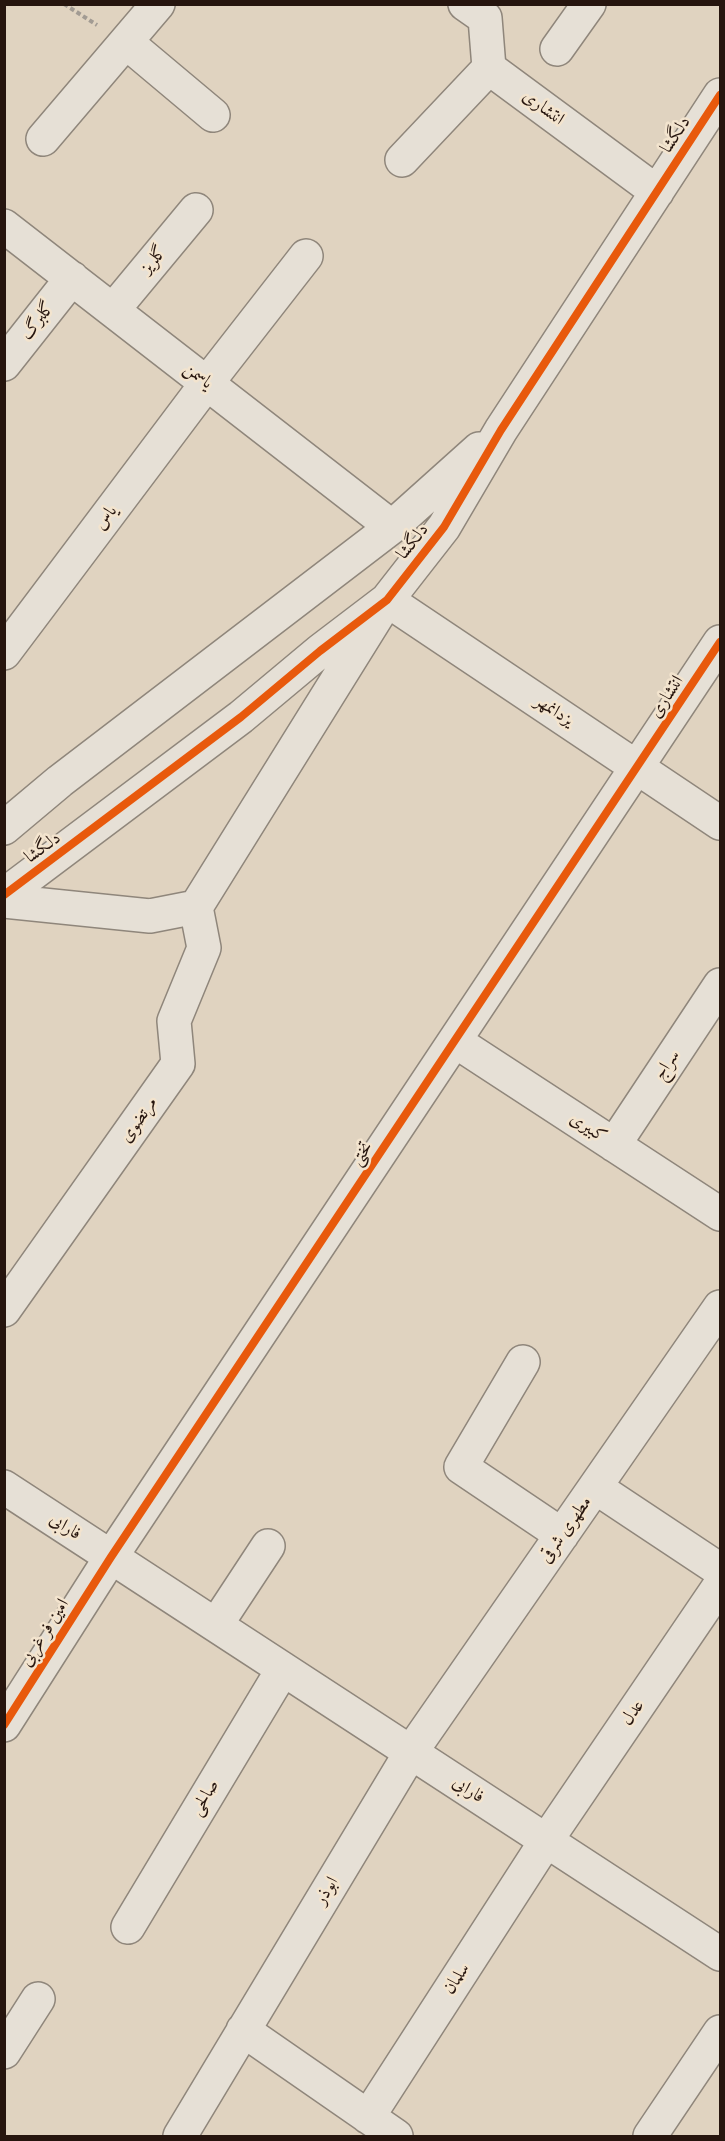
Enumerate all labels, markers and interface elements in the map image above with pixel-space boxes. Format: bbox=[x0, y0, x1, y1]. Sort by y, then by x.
street label: انتشاری bbox=[518, 86, 568, 130]
street label: دلگشا bbox=[656, 113, 696, 157]
street label: گلریز bbox=[136, 241, 172, 279]
street label: گلبرگ bbox=[16, 297, 60, 345]
street label: یاسمن bbox=[179, 358, 217, 394]
street label: یاس bbox=[90, 501, 122, 535]
street label: دلگشا bbox=[392, 520, 434, 564]
street label: انتشاری bbox=[645, 672, 689, 722]
street label: یزدانمهر bbox=[531, 690, 577, 732]
street label: دلگشا bbox=[21, 828, 65, 868]
street label: سراج bbox=[649, 1046, 685, 1084]
street label: مرتضوی bbox=[115, 1093, 163, 1147]
street label: کبیری bbox=[565, 1108, 611, 1148]
street label: تختی bbox=[346, 1138, 378, 1170]
street label: مطهری شرقی bbox=[535, 1492, 597, 1568]
street label: فارابی bbox=[45, 1509, 85, 1545]
street label: امین فر غربی bbox=[16, 1595, 74, 1671]
street label: عدل bbox=[617, 1696, 649, 1730]
street label: فارابی bbox=[448, 1772, 488, 1808]
street label: صالحی bbox=[186, 1776, 224, 1820]
street label: ابوذر bbox=[310, 1873, 344, 1909]
street label: سلمان bbox=[439, 1959, 475, 1999]

